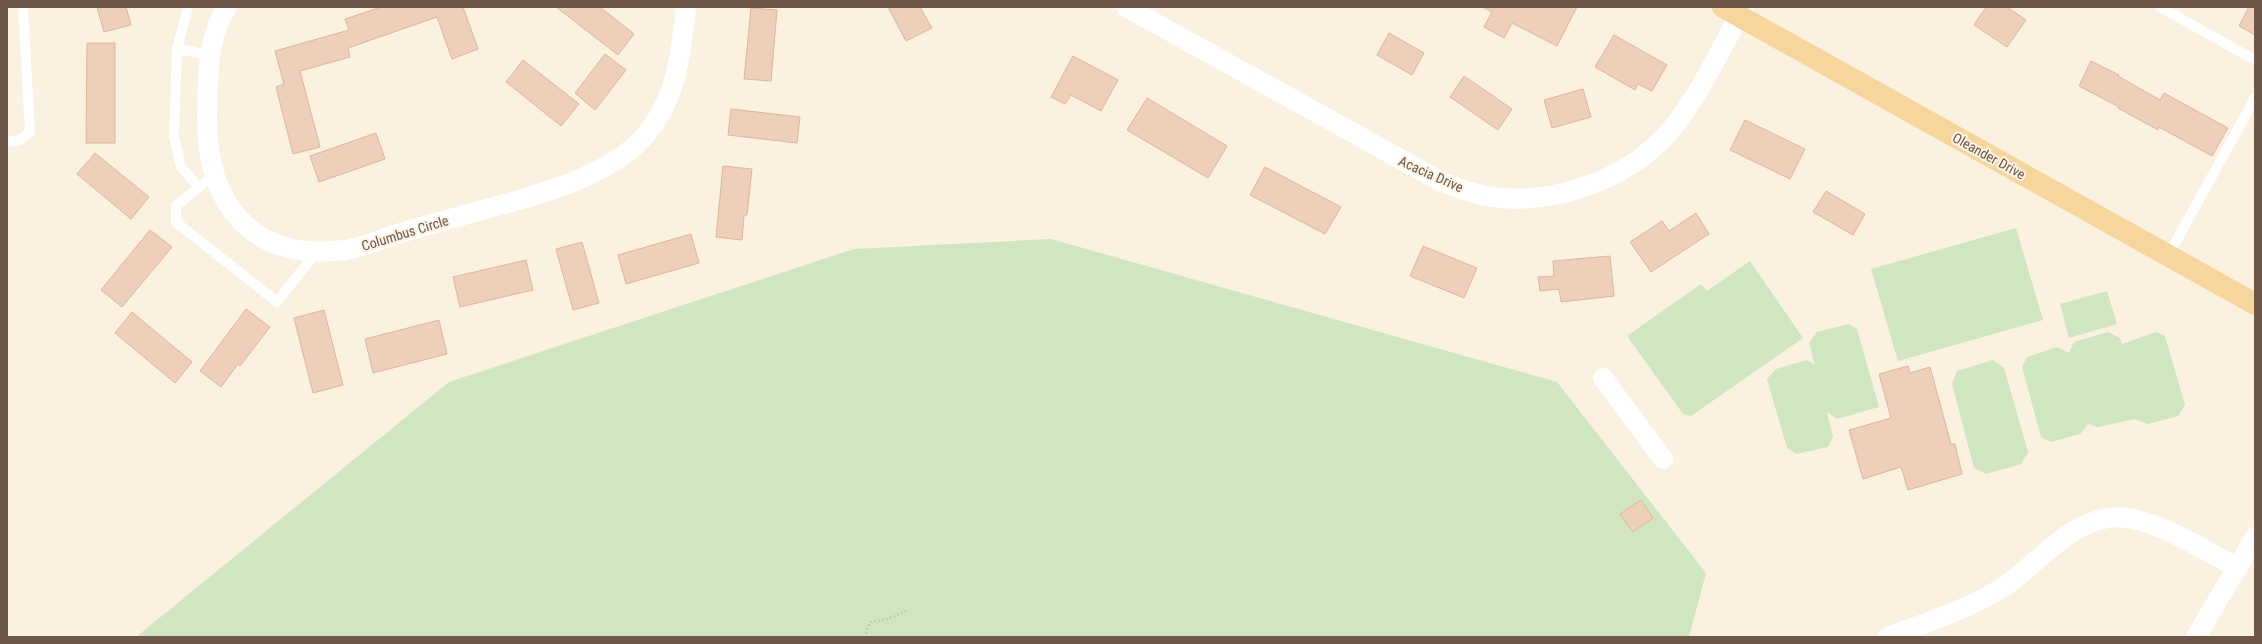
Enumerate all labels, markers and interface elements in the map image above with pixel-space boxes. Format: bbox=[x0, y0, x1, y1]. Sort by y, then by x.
street label: Oleander Drive bbox=[1950, 129, 2029, 183]
street label: Acacia Drive bbox=[1396, 153, 1466, 195]
street label: Columbus Circle bbox=[359, 212, 451, 254]

